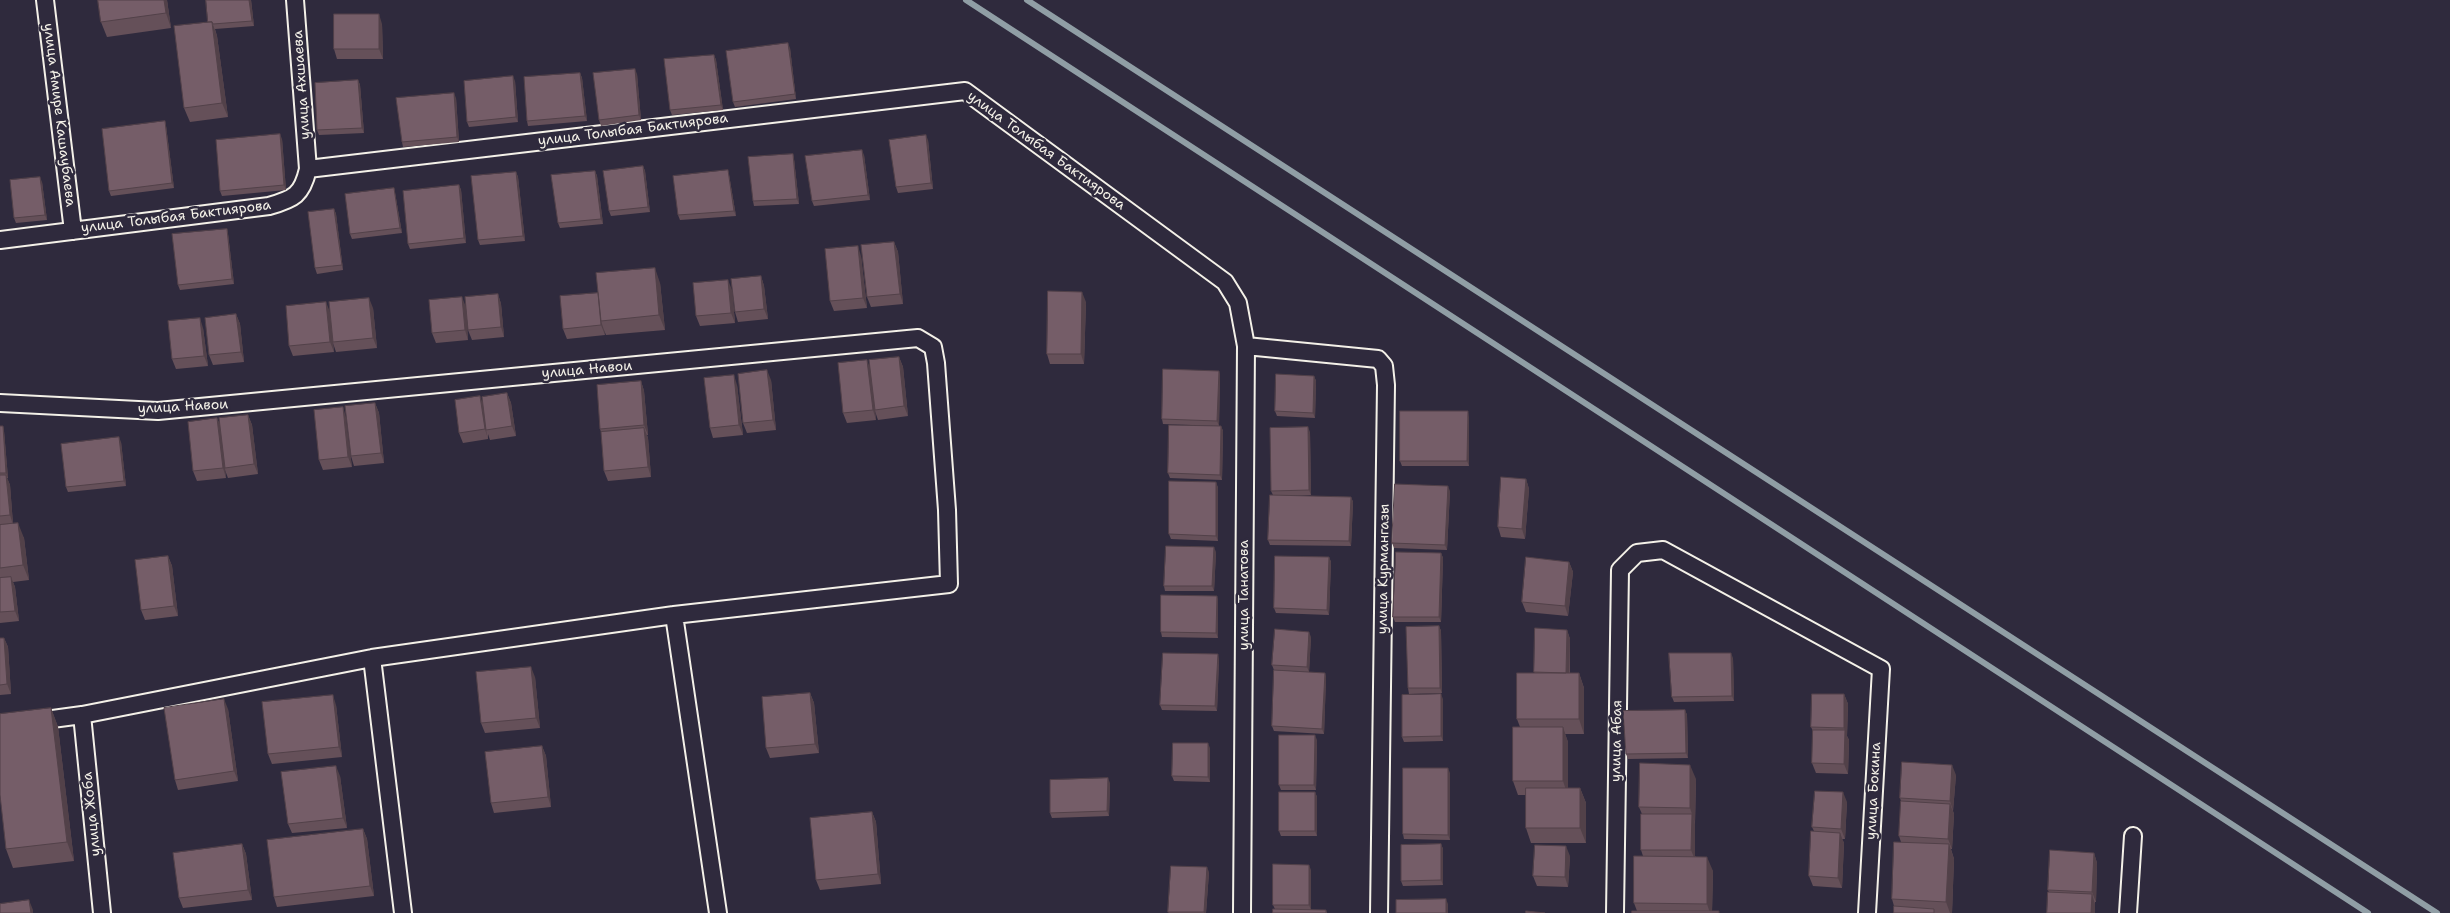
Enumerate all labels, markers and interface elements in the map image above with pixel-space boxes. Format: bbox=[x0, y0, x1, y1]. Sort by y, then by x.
street label: улица Амире Кашаубаева bbox=[39, 22, 79, 208]
street label: улица Ахшаева bbox=[290, 30, 314, 140]
street label: улица Толыбая Бактиярова bbox=[964, 88, 1128, 214]
street label: улица Толыбая Бактиярова bbox=[537, 110, 729, 150]
street label: улица Толыбая Бактиярова bbox=[80, 197, 272, 237]
street label: улица Навои bbox=[541, 358, 633, 382]
street label: улица Навои bbox=[137, 396, 229, 418]
street label: улица Курмангазы bbox=[1374, 504, 1394, 634]
street label: улица Танатова bbox=[1236, 540, 1252, 650]
street label: улица Абая bbox=[1608, 700, 1626, 782]
street label: улица Бокина bbox=[1863, 742, 1885, 840]
street label: улица Жоба bbox=[79, 771, 105, 857]

